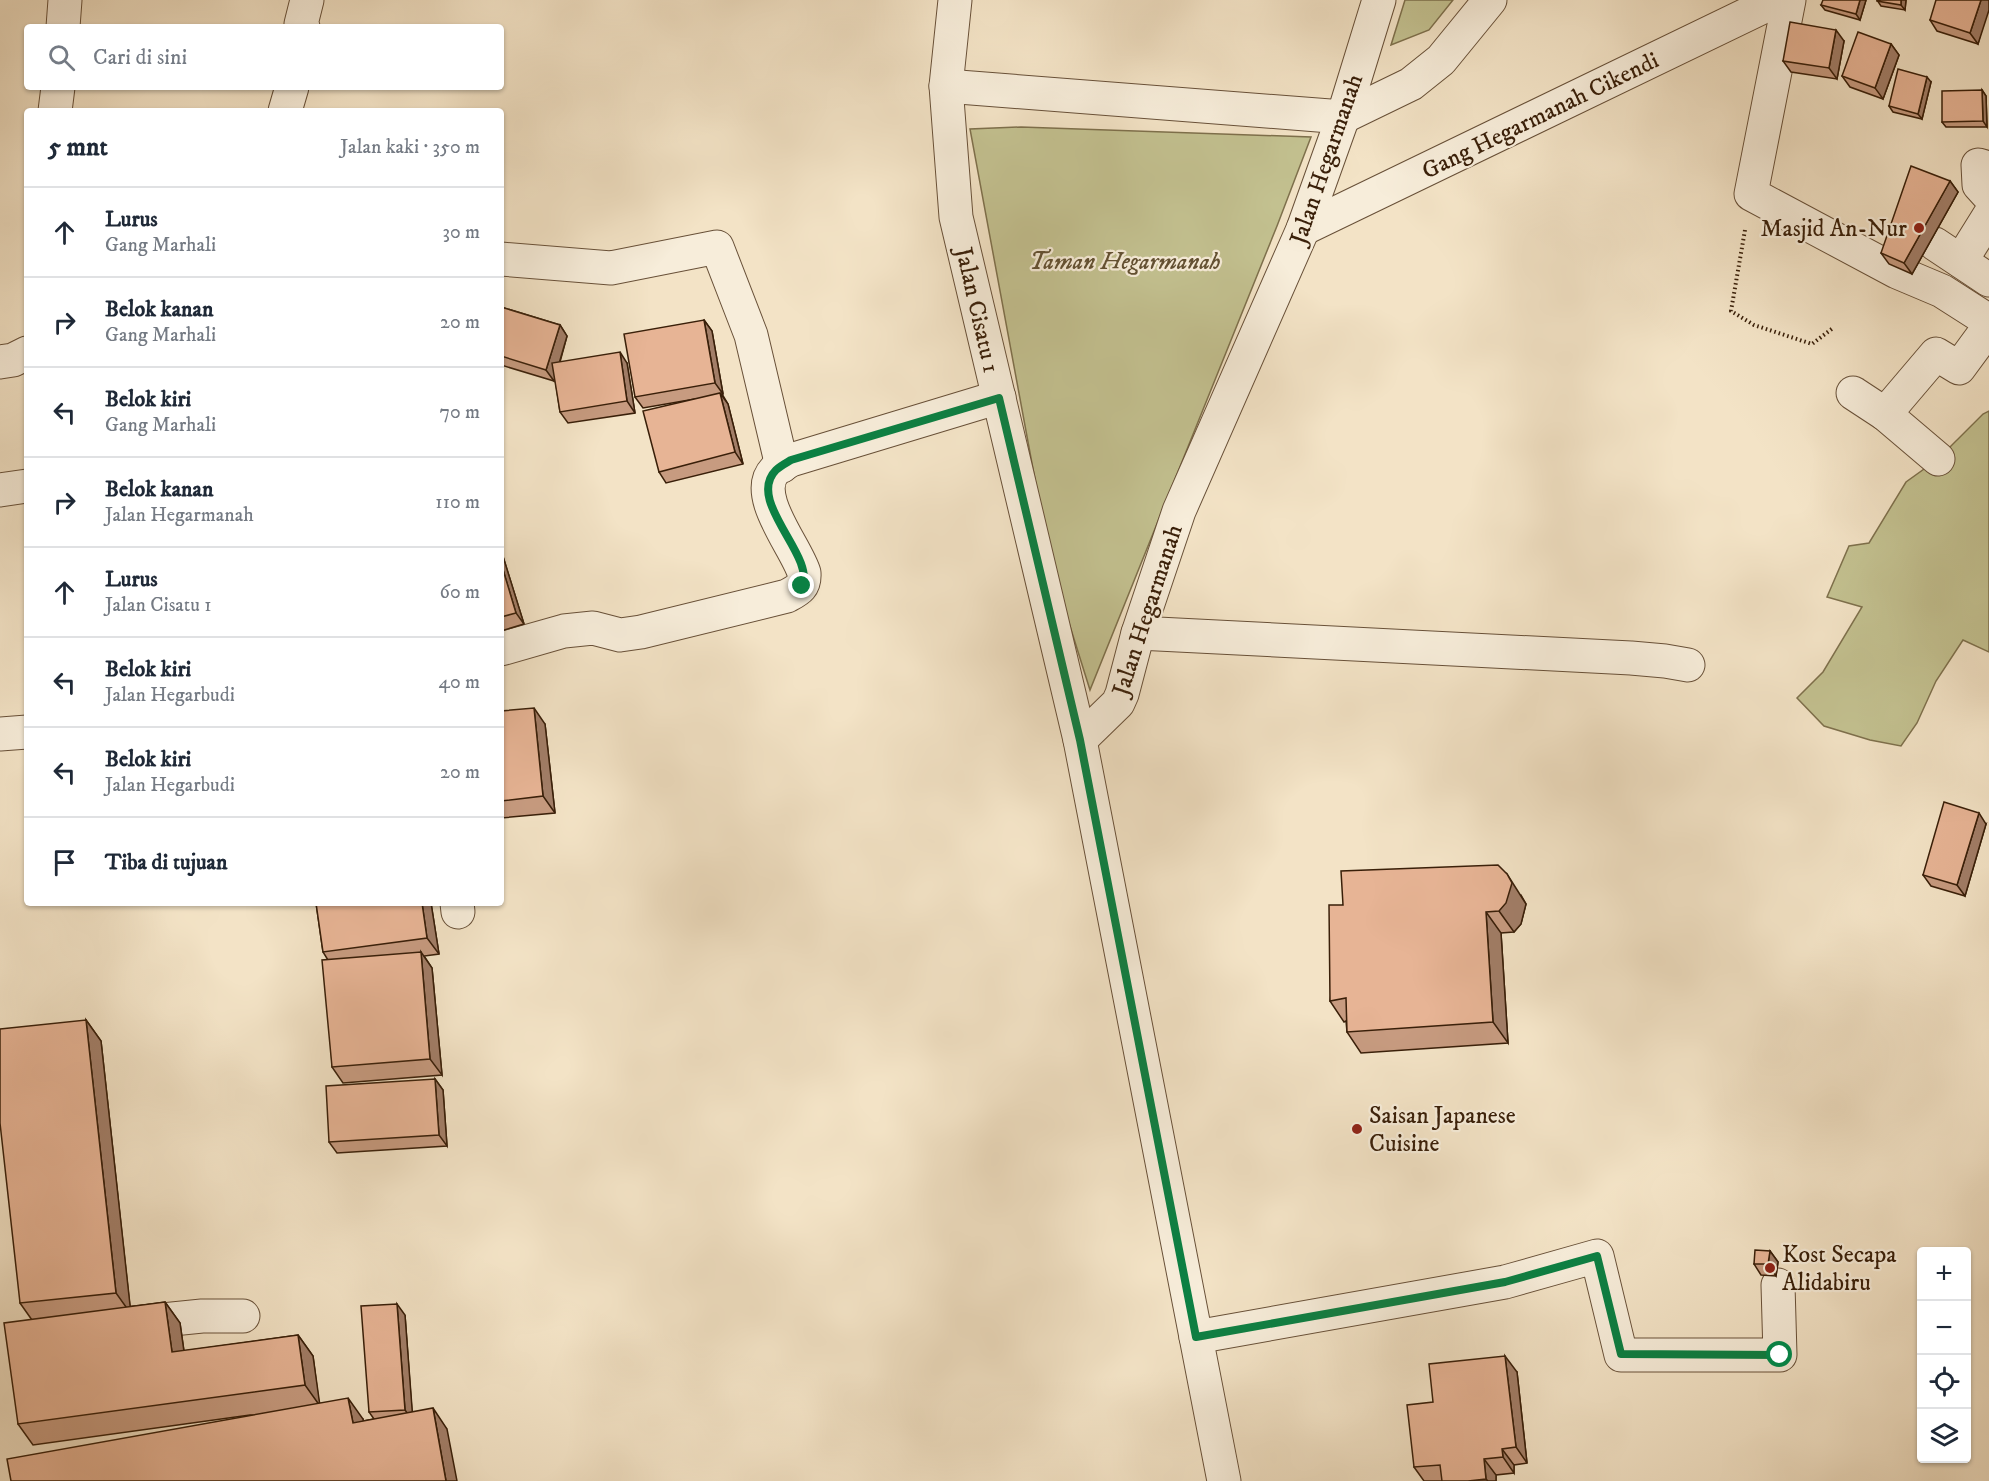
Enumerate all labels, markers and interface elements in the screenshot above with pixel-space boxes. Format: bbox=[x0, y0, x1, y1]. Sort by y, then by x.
search box bbox=[24, 24, 504, 90]
icon: search bbox=[45, 41, 78, 74]
text: Cari di sini bbox=[93, 44, 187, 71]
street label: Gang Hegarmanah Cikendi bbox=[1417, 45, 1664, 186]
street label: Jalan Hegarmanah bbox=[1283, 70, 1370, 250]
text: 5 mnt bbox=[48, 131, 108, 164]
text: Jalan kaki · 350 m bbox=[340, 135, 480, 160]
text: Lurus bbox=[105, 206, 158, 233]
place label: Masjid An-Nur bbox=[1761, 214, 1907, 244]
icon: ahead bbox=[48, 216, 81, 249]
text: 30 m bbox=[442, 220, 480, 245]
marker: Masjid An-Nur bbox=[1912, 221, 1926, 235]
text: Gang Marhali bbox=[105, 233, 216, 258]
street label: Jalan Cisatu 1 bbox=[948, 243, 1006, 376]
park label: Taman Hegarmanah bbox=[1029, 247, 1221, 277]
text: Belok kanan bbox=[105, 296, 213, 323]
icon: right bbox=[48, 306, 81, 339]
text: 20 m bbox=[440, 310, 480, 335]
text: Gang Marhali bbox=[105, 323, 216, 348]
text: Belok kiri bbox=[105, 386, 191, 413]
icon: left bbox=[48, 396, 81, 429]
text: 70 m bbox=[439, 400, 480, 425]
text: Gang Marhali bbox=[105, 413, 216, 438]
text: Belok kanan bbox=[105, 476, 213, 503]
icon: right bbox=[48, 486, 81, 519]
text: 110 m bbox=[435, 490, 480, 515]
text: Jalan Hegarmanah bbox=[105, 503, 254, 528]
street label: Jalan Hegarmanah bbox=[1105, 520, 1190, 702]
text: Lurus bbox=[105, 566, 158, 593]
route end bbox=[788, 572, 814, 598]
icon: ahead bbox=[48, 576, 81, 609]
text: 60 m bbox=[440, 580, 480, 605]
text: Jalan Cisatu 1 bbox=[105, 593, 212, 618]
text: Belok kiri bbox=[105, 656, 191, 683]
icon: left bbox=[48, 666, 81, 699]
text: 40 m bbox=[438, 670, 480, 695]
text: Jalan Hegarbudi bbox=[105, 683, 235, 708]
text: Belok kiri bbox=[105, 746, 191, 773]
icon: left bbox=[48, 756, 81, 789]
text: 20 m bbox=[440, 760, 480, 785]
text: Jalan Hegarbudi bbox=[105, 773, 235, 798]
icon: arrive bbox=[48, 846, 81, 879]
text: Tiba di tujuan bbox=[105, 849, 227, 876]
place label: Saisan Japanese Cuisine bbox=[1369, 1101, 1516, 1159]
marker: Saisan Japanese Cuisine bbox=[1350, 1122, 1364, 1136]
place label: Kost Secapa Alidabiru bbox=[1782, 1240, 1897, 1298]
map controls bbox=[1917, 1247, 1971, 1463]
button: + bbox=[1917, 1247, 1971, 1301]
marker: Kost Secapa Alidabiru bbox=[1763, 1261, 1777, 1275]
button: − bbox=[1917, 1301, 1971, 1355]
route start bbox=[1766, 1341, 1792, 1367]
button: locate bbox=[1917, 1355, 1971, 1409]
button: layers bbox=[1917, 1409, 1971, 1463]

